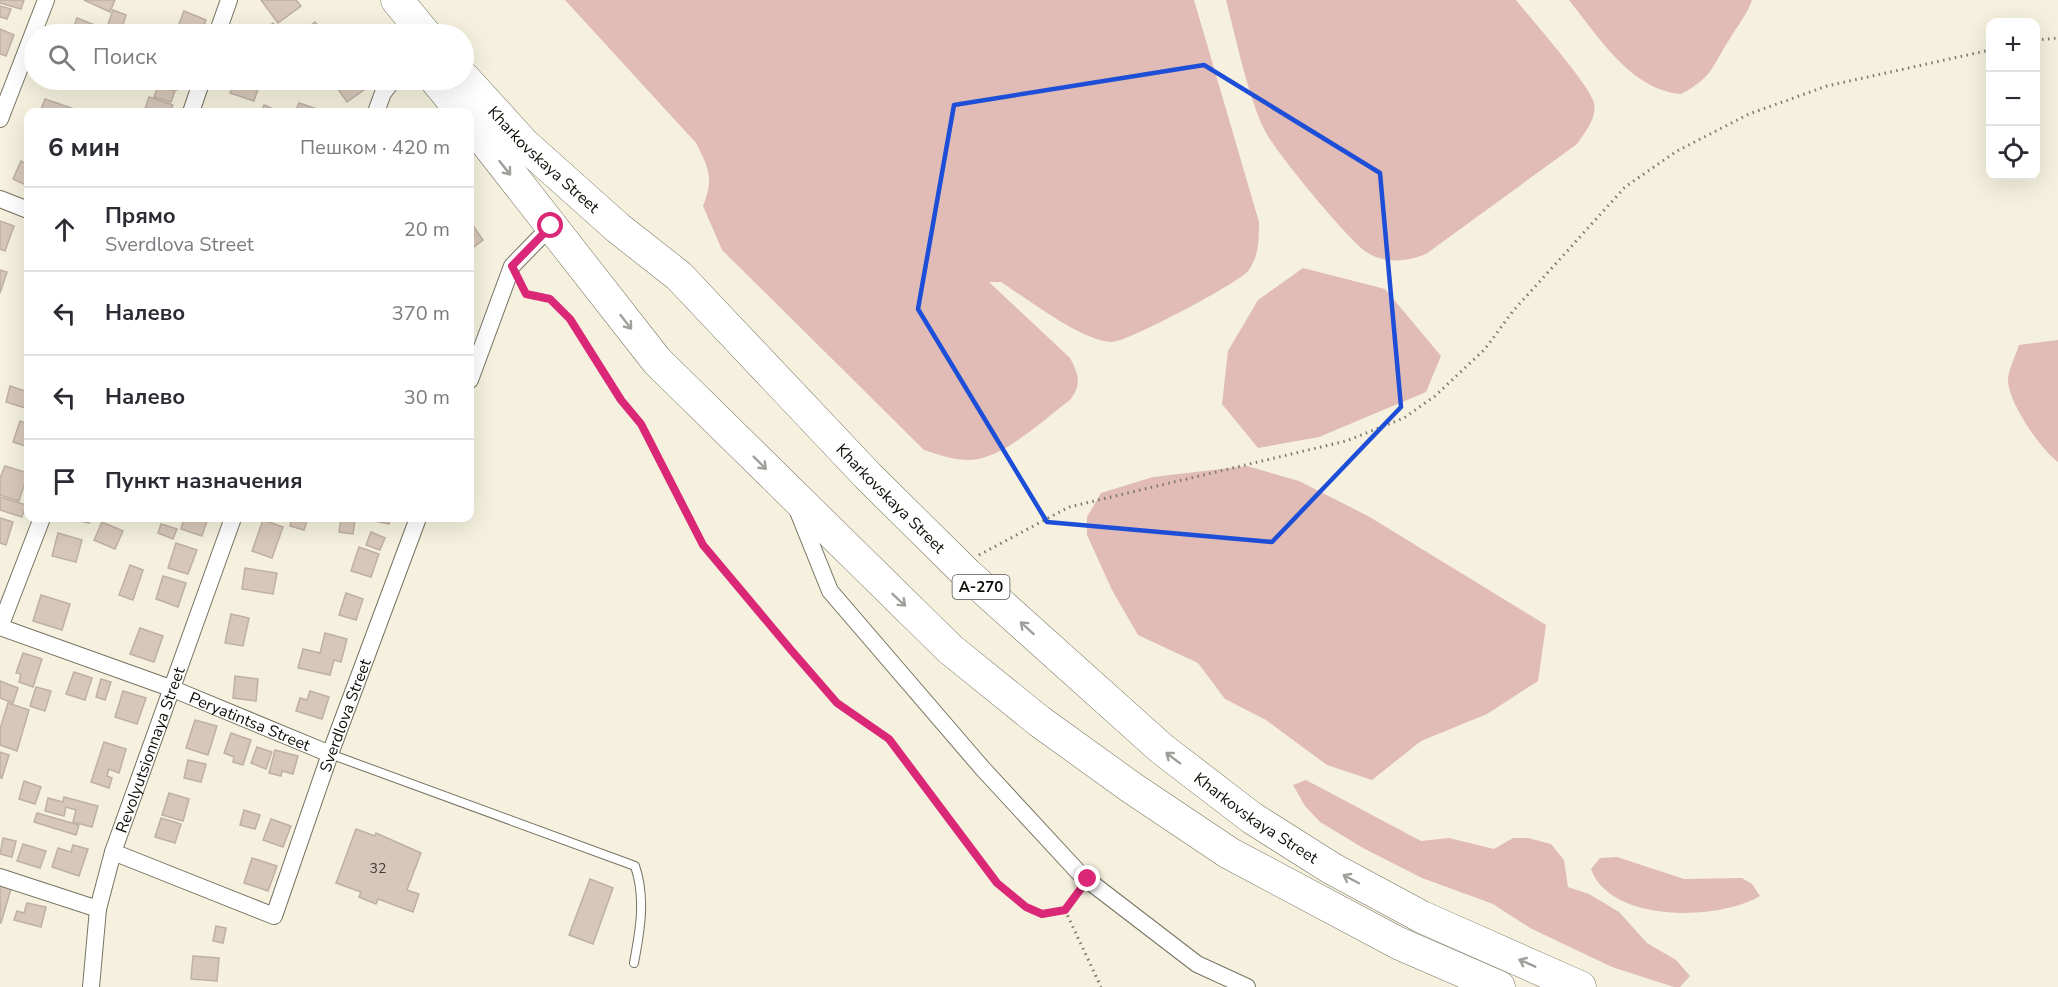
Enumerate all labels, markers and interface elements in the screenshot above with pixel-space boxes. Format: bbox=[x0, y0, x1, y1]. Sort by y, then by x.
map controls bbox=[1986, 18, 2040, 180]
button: + bbox=[1986, 18, 2040, 72]
search box bbox=[24, 24, 474, 90]
icon: search bbox=[45, 41, 78, 74]
text: Поиск bbox=[93, 42, 157, 72]
button: − bbox=[1986, 72, 2040, 126]
street label: Kharkovskaya Street bbox=[483, 101, 604, 219]
button: locate bbox=[1986, 126, 2040, 180]
text: 6 мин bbox=[48, 130, 120, 165]
text: Пешком · 420 m bbox=[300, 134, 450, 161]
one-way arrow bbox=[499, 160, 512, 176]
text: Прямо bbox=[105, 201, 176, 231]
route start bbox=[537, 212, 563, 238]
icon: ahead bbox=[48, 213, 81, 246]
text: 20 m bbox=[404, 216, 450, 243]
text: Sverdlova Street bbox=[105, 231, 254, 258]
icon: left bbox=[48, 297, 81, 330]
text: Налево bbox=[105, 298, 185, 328]
text: 370 m bbox=[392, 300, 450, 327]
one-way arrow bbox=[619, 313, 632, 329]
icon: left bbox=[48, 381, 81, 414]
text: Налево bbox=[105, 382, 185, 412]
text: 30 m bbox=[404, 384, 450, 411]
street label: Kharkovskaya Street bbox=[831, 439, 950, 559]
one-way arrow bbox=[752, 456, 767, 470]
icon: arrive bbox=[48, 465, 81, 498]
text: Пункт назначения bbox=[105, 466, 303, 496]
road number: А-270 bbox=[952, 575, 1010, 599]
one-way arrow bbox=[891, 592, 906, 607]
one-way arrow bbox=[1020, 621, 1035, 635]
street label: Sverdlova Street bbox=[315, 656, 377, 775]
street label: Revolyutsionnaya Street bbox=[111, 664, 191, 836]
street label: Peryatintsa Street bbox=[186, 687, 314, 757]
one-way arrow bbox=[1165, 751, 1181, 764]
street label: Kharkovskaya Street bbox=[1189, 767, 1322, 869]
house number: 32 bbox=[370, 859, 386, 878]
route end bbox=[1074, 865, 1100, 891]
one-way arrow bbox=[1343, 873, 1360, 885]
one-way arrow bbox=[1518, 957, 1536, 969]

